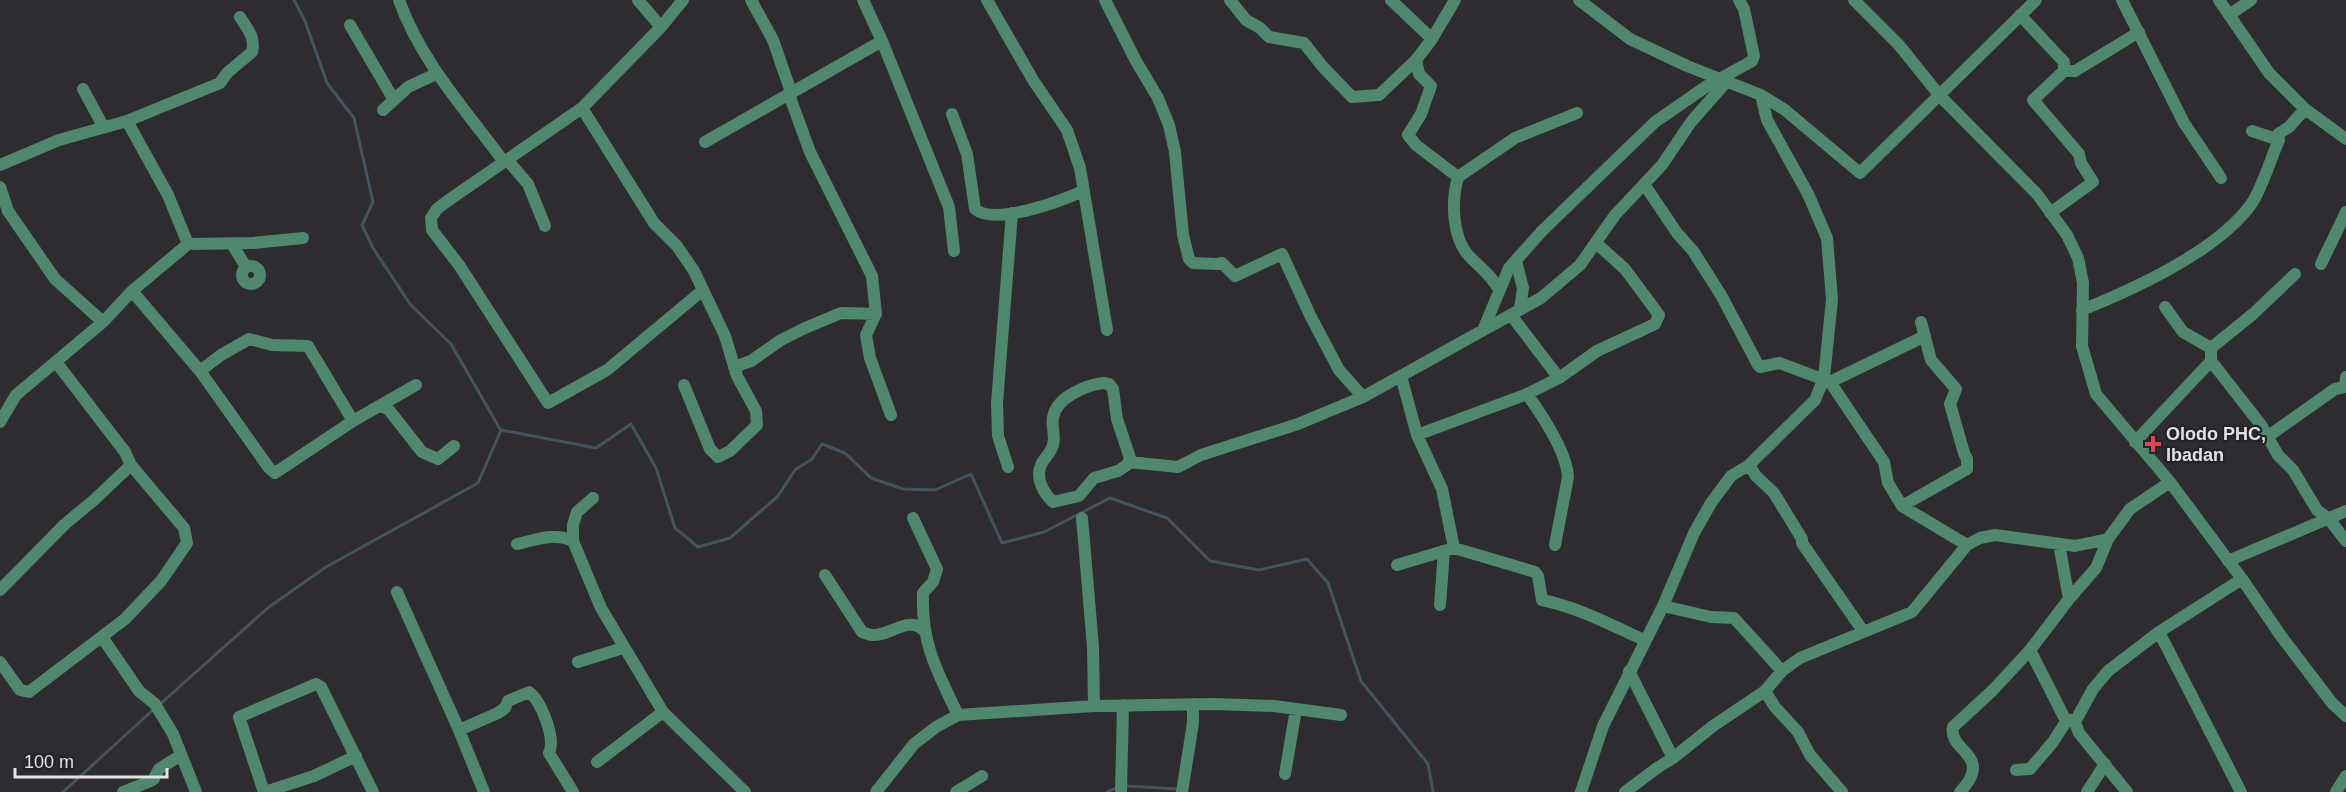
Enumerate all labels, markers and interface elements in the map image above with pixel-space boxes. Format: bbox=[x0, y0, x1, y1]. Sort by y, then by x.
place label: Olodo PHC, Ibadan bbox=[2166, 424, 2266, 465]
marker: Olodo PHC, Ibadan bbox=[2144, 435, 2162, 453]
scale bar bbox=[15, 741, 166, 779]
text: 100 m bbox=[24, 752, 74, 772]

